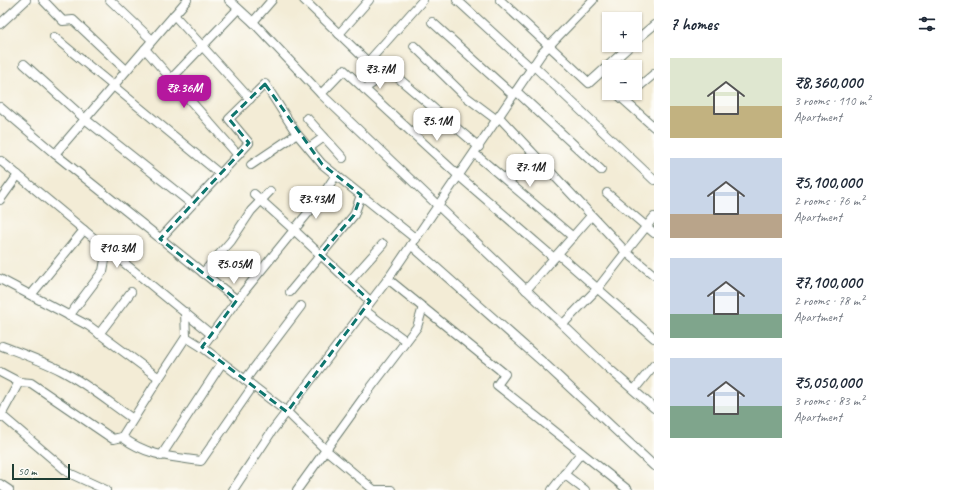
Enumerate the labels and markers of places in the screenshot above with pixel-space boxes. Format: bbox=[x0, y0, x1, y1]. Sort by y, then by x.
pin: ₹3.7M bbox=[352, 56, 408, 90]
pin: ₹8.36M bbox=[151, 75, 217, 109]
pin: ₹5.1M bbox=[409, 108, 465, 142]
pin: ₹7.1M bbox=[502, 154, 558, 188]
pin: ₹3.43M bbox=[283, 186, 349, 220]
pin: ₹10.3M bbox=[84, 235, 150, 269]
pin: ₹5.05M bbox=[201, 251, 267, 285]

